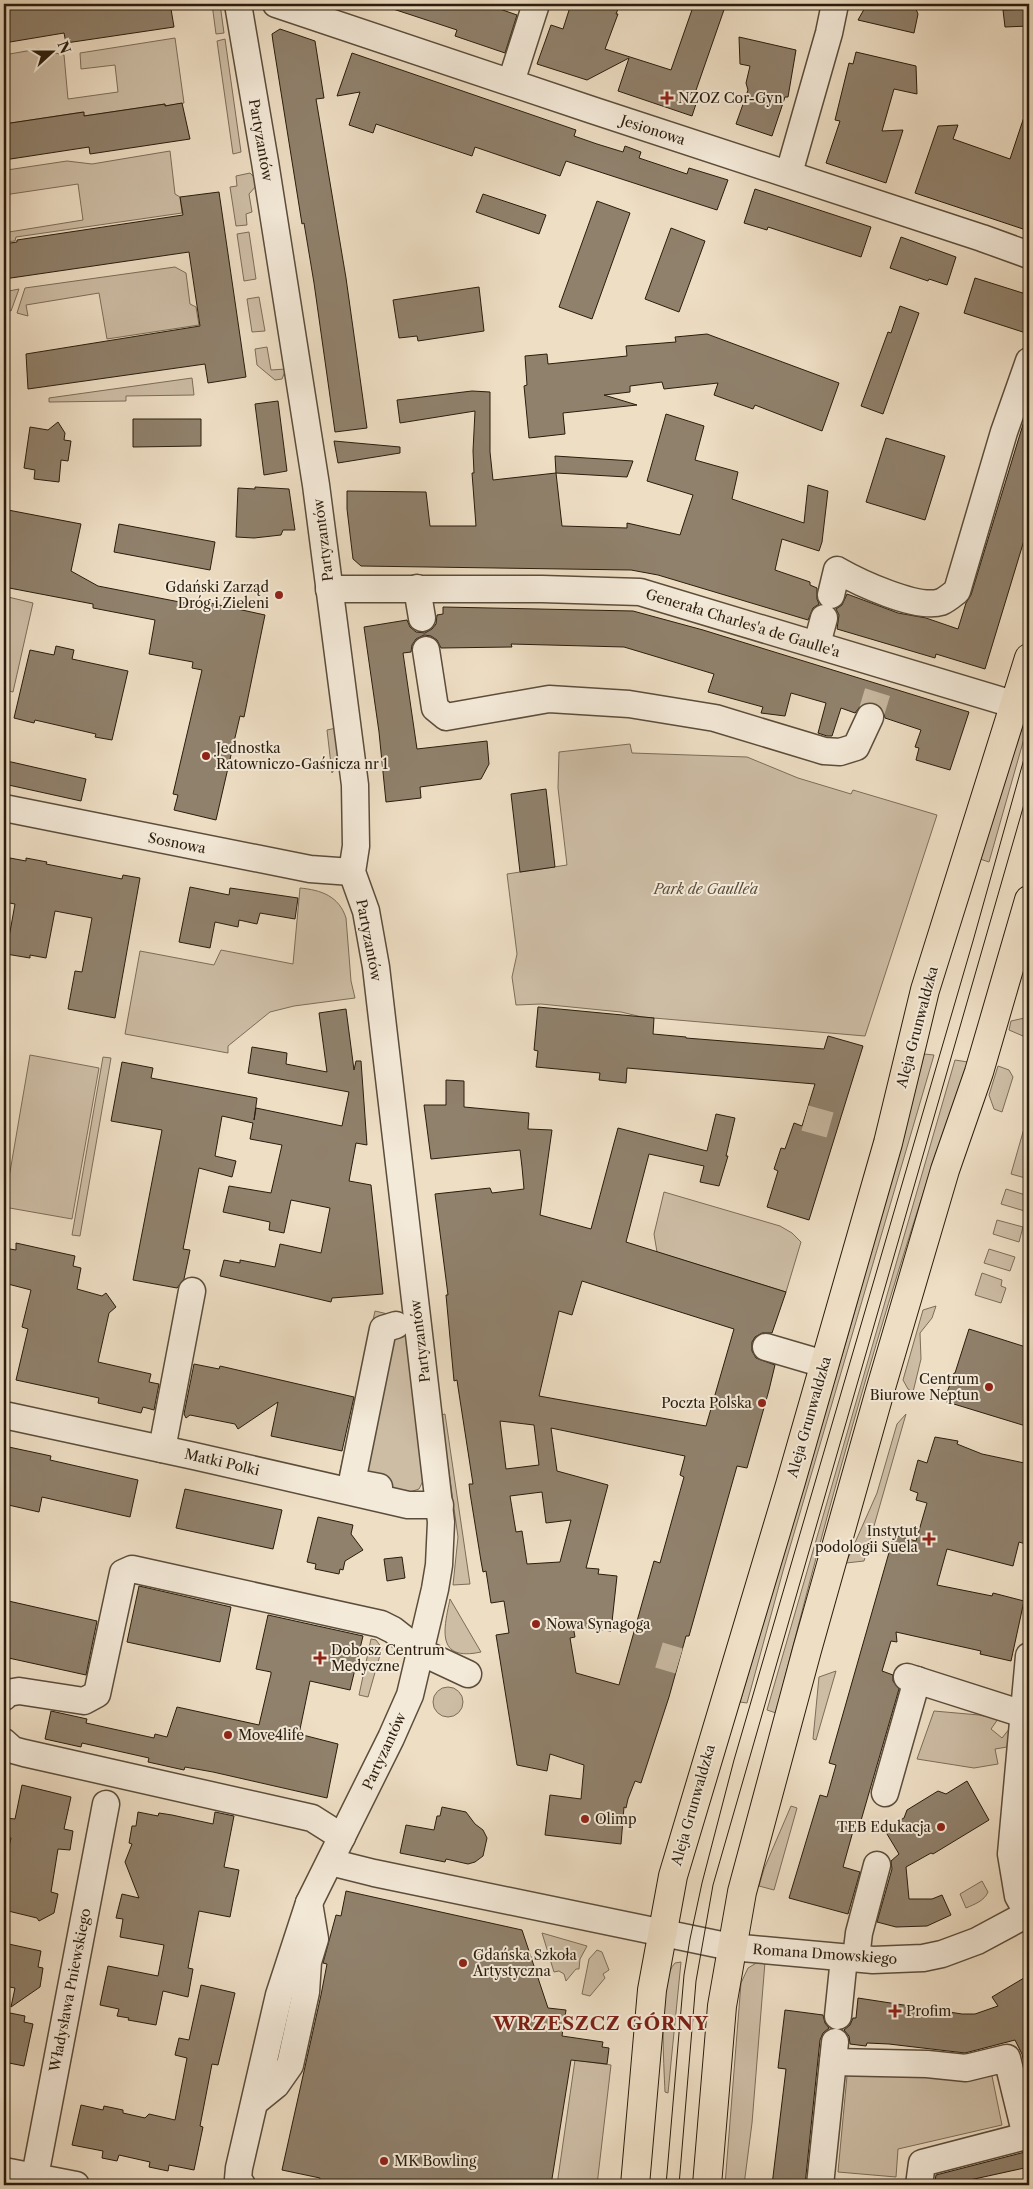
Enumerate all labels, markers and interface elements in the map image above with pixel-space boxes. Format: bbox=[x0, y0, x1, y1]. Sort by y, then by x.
north arrow bbox=[28, 28, 78, 78]
text: N bbox=[54, 38, 75, 56]
place label: NZOZ Cor-Gyn bbox=[678, 89, 783, 107]
marker: NZOZ Cor-Gyn bbox=[660, 91, 674, 105]
street label: Partyzantów bbox=[245, 97, 277, 183]
street label: Jesionowa bbox=[616, 110, 688, 149]
street label: Partyzantów bbox=[309, 497, 337, 582]
place label: Gdański Zarząd Dróg i Zieleni bbox=[165, 578, 269, 612]
street label: Generała Charles'a de Gaulle'a bbox=[644, 585, 843, 661]
marker: Gdański Zarząd Dróg i Zieleni bbox=[273, 589, 285, 601]
place label: Jednostka Ratowniczo-Gaśnicza nr 1 bbox=[214, 739, 388, 773]
marker: Jednostka Ratowniczo-Gaśnicza nr 1 bbox=[200, 750, 212, 762]
street label: Sosnowa bbox=[147, 829, 208, 858]
park label: Park de Gaulle'a bbox=[653, 880, 759, 898]
street label: Partyzantów bbox=[352, 897, 386, 983]
street label: Aleja Grunwaldzka bbox=[892, 964, 942, 1091]
street label: Partyzantów bbox=[406, 1298, 434, 1383]
street label: Aleja Grunwaldzka bbox=[783, 1354, 835, 1481]
place label: Centrum Biurowe Neptun bbox=[870, 1370, 979, 1404]
marker: Centrum Biurowe Neptun bbox=[983, 1381, 995, 1393]
place label: Poczta Polska bbox=[661, 1394, 753, 1412]
marker: Poczta Polska bbox=[756, 1397, 768, 1409]
street label: Matki Polki bbox=[183, 1445, 261, 1479]
place label: Instytut podologii Suela bbox=[815, 1522, 919, 1556]
marker: Instytut podologii Suela bbox=[922, 1532, 936, 1546]
place label: Nowa Synagoga bbox=[546, 1615, 651, 1633]
marker: Nowa Synagoga bbox=[530, 1618, 542, 1630]
place label: Dobosz Centrum Medyczne bbox=[331, 1641, 445, 1675]
marker: Dobosz Centrum Medyczne bbox=[313, 1651, 327, 1665]
street label: Partyzantów bbox=[358, 1709, 410, 1792]
place label: Move4life bbox=[238, 1726, 304, 1744]
marker: Move4life bbox=[222, 1729, 234, 1741]
street label: Aleja Grunwaldzka bbox=[667, 1742, 719, 1869]
place label: Olimp bbox=[595, 1810, 637, 1828]
marker: Olimp bbox=[579, 1813, 591, 1825]
place label: TEB Edukacja bbox=[837, 1818, 932, 1836]
marker: TEB Edukacja bbox=[935, 1821, 947, 1833]
street label: Władysława Pniewskiego bbox=[45, 1907, 95, 2074]
street label: Romana Dmowskiego bbox=[752, 1940, 898, 1968]
place label: Gdańska Szkoła Artystyczna bbox=[472, 1946, 578, 1980]
marker: Gdańska Szkoła Artystyczna bbox=[457, 1957, 469, 1969]
place label: Profim bbox=[906, 2002, 951, 2020]
marker: Profim bbox=[888, 2004, 902, 2018]
district label: WRZESZCZ GÓRNY bbox=[492, 2012, 709, 2035]
place label: MK Bowling bbox=[394, 2152, 477, 2170]
marker: MK Bowling bbox=[378, 2155, 390, 2167]

